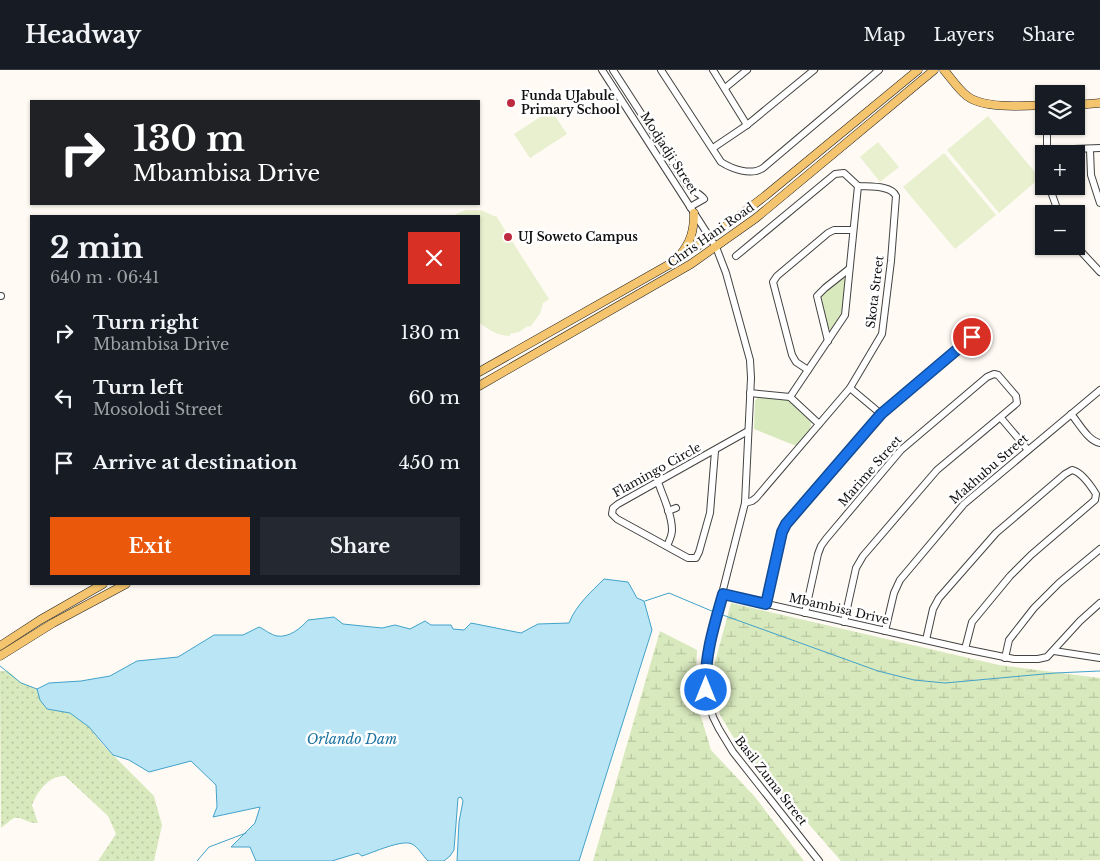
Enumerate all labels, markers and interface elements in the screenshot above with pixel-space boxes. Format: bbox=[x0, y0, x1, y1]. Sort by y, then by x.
text: Headway bbox=[25, 20, 141, 49]
text: Map bbox=[864, 24, 905, 46]
text: Layers bbox=[933, 24, 994, 46]
text: Share bbox=[1022, 24, 1075, 46]
map controls bbox=[1035, 85, 1085, 255]
button: layers bbox=[1035, 85, 1085, 135]
place label: Funda UJabule Primary School bbox=[521, 88, 621, 117]
marker: Funda UJabule Primary School bbox=[505, 97, 517, 109]
street label: Modjadji Street bbox=[637, 109, 702, 197]
text: 130 m bbox=[133, 117, 245, 160]
icon: right bbox=[50, 120, 115, 185]
button: + bbox=[1035, 145, 1085, 195]
text: Mbambisa Drive bbox=[133, 160, 320, 187]
street label: Chris Hani Road bbox=[665, 199, 757, 270]
button: − bbox=[1035, 205, 1085, 255]
text: 2 min bbox=[50, 229, 143, 266]
place label: UJ Soweto Campus bbox=[518, 229, 638, 244]
marker: UJ Soweto Campus bbox=[502, 231, 514, 243]
button: close bbox=[408, 232, 460, 284]
street label: Skota Street bbox=[863, 254, 886, 329]
text: 640 m · 06:41 bbox=[50, 267, 159, 287]
text: Turn right bbox=[93, 311, 199, 334]
pin bbox=[951, 316, 993, 358]
icon: right bbox=[50, 319, 78, 347]
text: 130 m bbox=[400, 321, 460, 344]
icon: arrive bbox=[958, 323, 986, 351]
text: Mbambisa Drive bbox=[93, 334, 229, 354]
text: Turn left bbox=[93, 376, 184, 399]
icon: left bbox=[50, 384, 78, 412]
text: 60 m bbox=[408, 386, 460, 409]
text: Mosolodi Street bbox=[93, 399, 223, 419]
street label: Makhubu Street bbox=[946, 430, 1031, 507]
street label: Marime Street bbox=[835, 432, 905, 509]
street label: Flamingo Circle bbox=[610, 439, 704, 500]
icon: arrive bbox=[50, 449, 78, 477]
text: Arrive at destination bbox=[93, 451, 297, 474]
text: 450 m bbox=[399, 451, 460, 474]
button: Exit bbox=[50, 517, 250, 575]
button: Share bbox=[260, 517, 460, 575]
street label: Mbambisa Drive bbox=[788, 590, 891, 627]
position arrow bbox=[679, 663, 731, 715]
water label: Orlando Dam bbox=[307, 730, 397, 748]
street label: Basil Zuma Street bbox=[732, 733, 811, 829]

